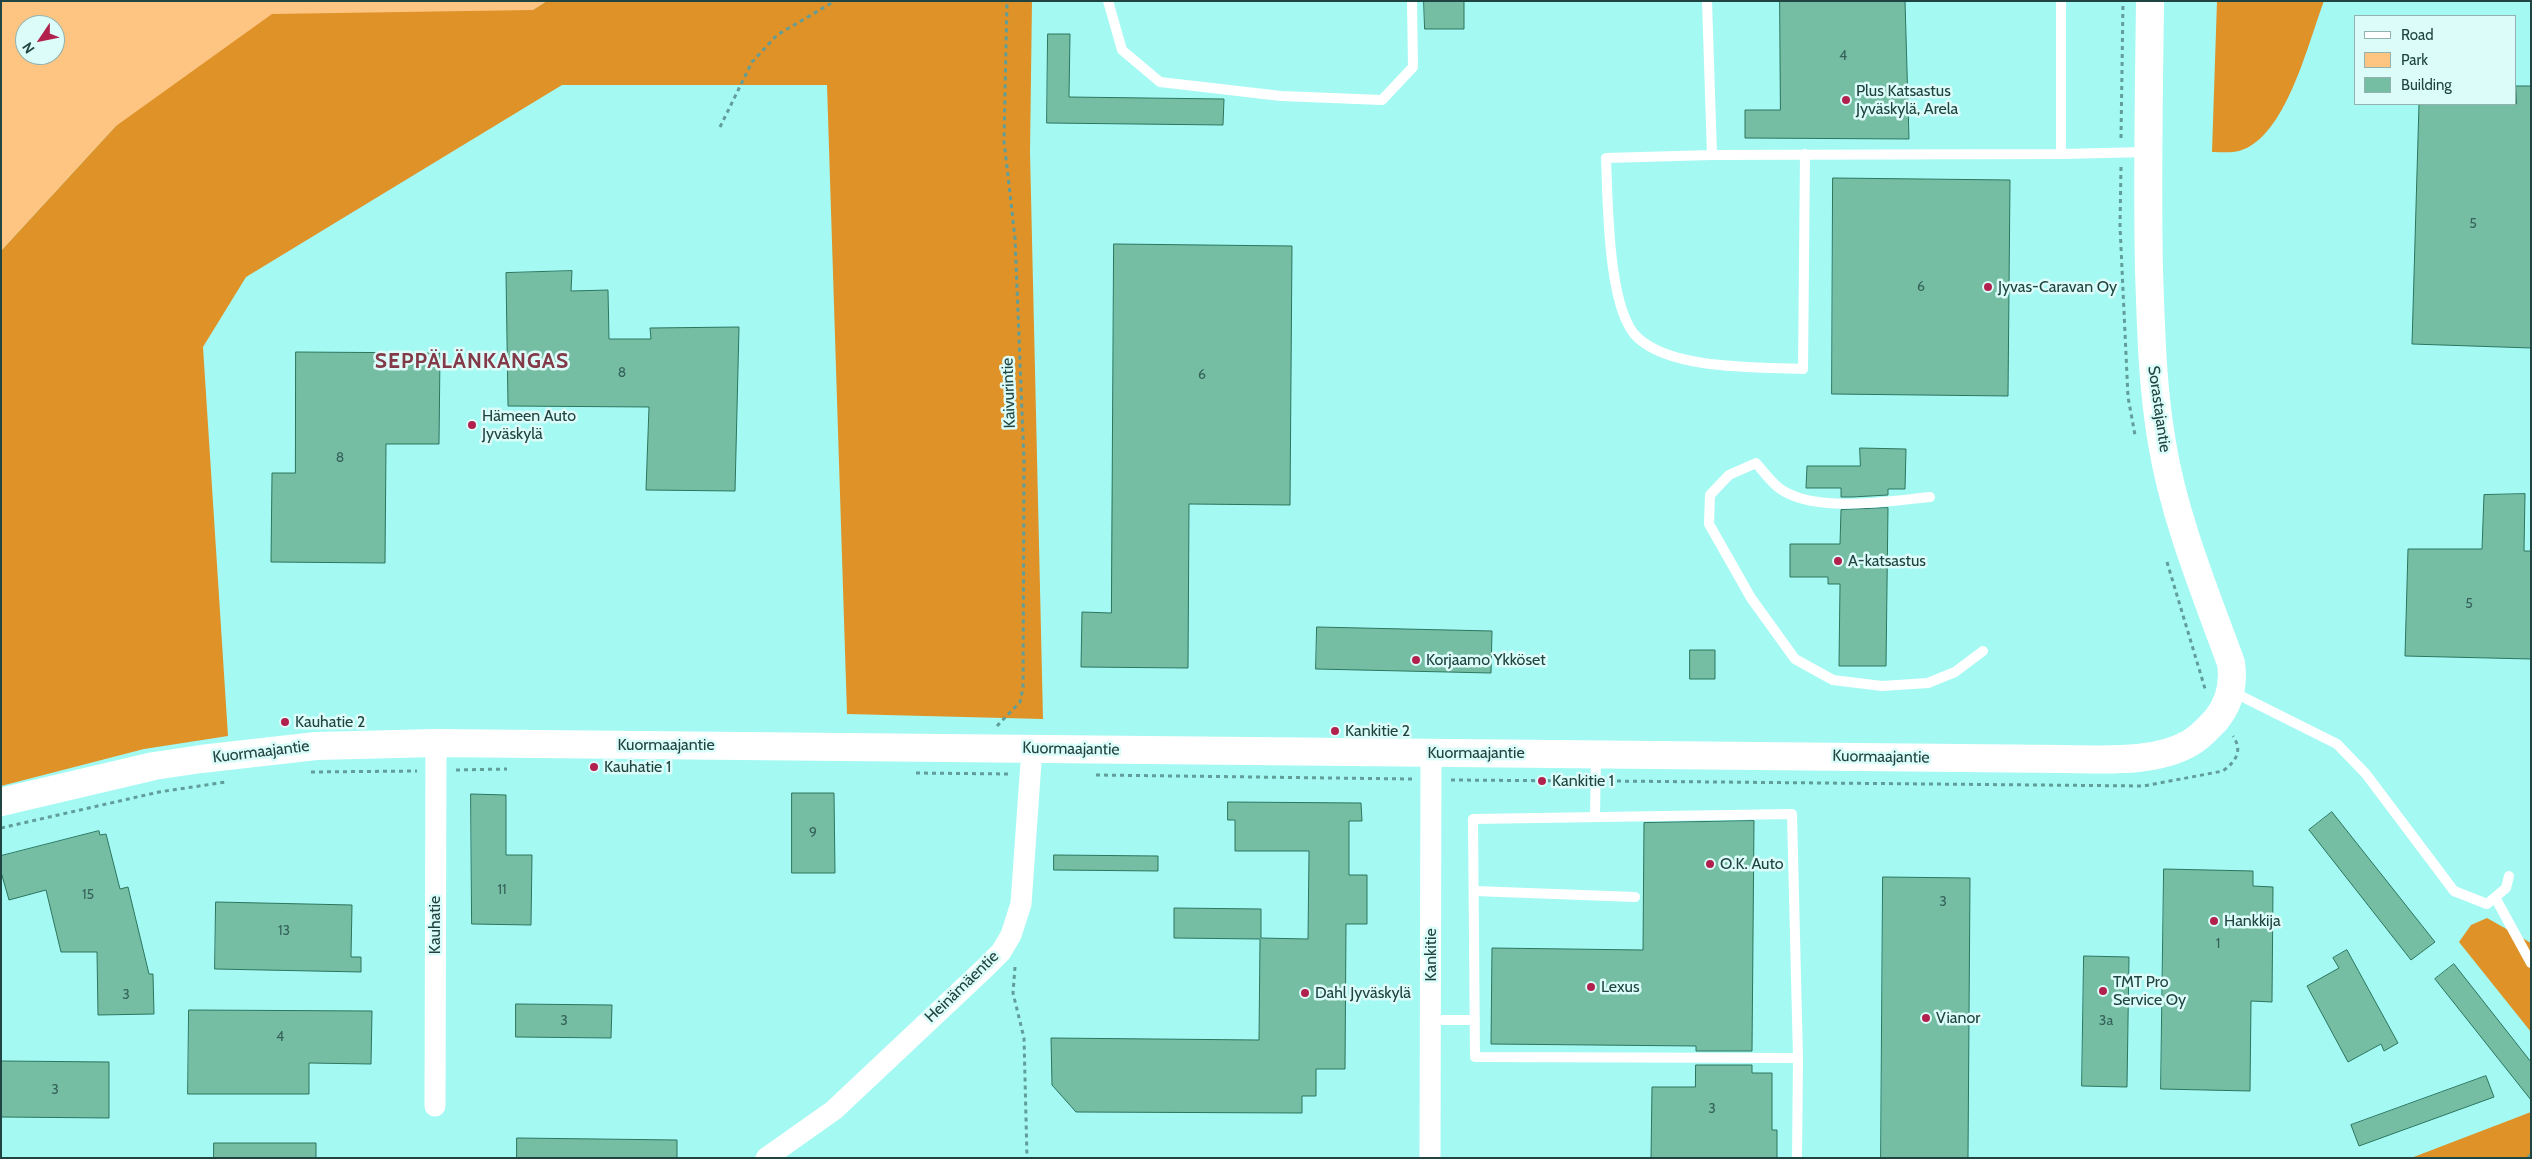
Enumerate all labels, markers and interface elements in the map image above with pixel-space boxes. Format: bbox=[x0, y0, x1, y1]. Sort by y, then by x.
north arrow bbox=[15, 15, 65, 65]
legend bbox=[2354, 15, 2517, 105]
text: Road bbox=[2401, 26, 2434, 44]
text: N bbox=[18, 39, 39, 57]
house number: 4 bbox=[1839, 48, 1847, 64]
text: Park bbox=[2401, 51, 2428, 69]
text: Building bbox=[2401, 76, 2452, 94]
place label: Plus Katsastus Jyväskylä, Arela bbox=[1856, 81, 1958, 119]
marker: Plus Katsastus Jyväskylä, Arela bbox=[1840, 94, 1852, 106]
house number: 5 bbox=[2469, 216, 2477, 232]
place label: Jyvas-Caravan Oy bbox=[1998, 277, 2117, 297]
house number: 6 bbox=[1917, 279, 1925, 295]
marker: Jyvas-Caravan Oy bbox=[1982, 281, 1994, 293]
district label: SEPPÄLÄNKANGAS bbox=[373, 349, 571, 375]
street label: Kaivurintie bbox=[998, 357, 1020, 429]
street label: Sorastajantie bbox=[2143, 364, 2175, 454]
house number: 8 bbox=[618, 365, 626, 381]
house number: 6 bbox=[1198, 367, 1206, 383]
place label: Hämeen Auto Jyväskylä bbox=[482, 406, 576, 444]
marker: Hämeen Auto Jyväskylä bbox=[466, 419, 478, 431]
house number: 8 bbox=[336, 450, 344, 466]
place label: A-katsastus bbox=[1848, 551, 1926, 571]
marker: A-katsastus bbox=[1832, 555, 1844, 567]
house number: 5 bbox=[2465, 596, 2473, 612]
place label: Korjaamo Ykköset bbox=[1426, 650, 1546, 670]
marker: Korjaamo Ykköset bbox=[1410, 654, 1422, 666]
place label: Kauhatie 2 bbox=[295, 712, 365, 732]
marker: Kauhatie 2 bbox=[279, 716, 291, 728]
place label: Kankitie 2 bbox=[1345, 721, 1410, 741]
marker: Kankitie 2 bbox=[1329, 725, 1341, 737]
street label: Kuormaajantie bbox=[617, 735, 715, 755]
street label: Kuormaajantie bbox=[212, 737, 310, 767]
street label: Kuormaajantie bbox=[1022, 739, 1120, 759]
street label: Kuormaajantie bbox=[1427, 743, 1525, 763]
street label: Kuormaajantie bbox=[1832, 747, 1930, 767]
place label: Kauhatie 1 bbox=[604, 757, 671, 777]
marker: Kauhatie 1 bbox=[588, 761, 600, 773]
place label: Kankitie 1 bbox=[1552, 771, 1614, 791]
marker: Kankitie 1 bbox=[1536, 775, 1548, 787]
house number: 9 bbox=[809, 825, 817, 841]
place label: O.K. Auto bbox=[1720, 854, 1784, 874]
marker: O.K. Auto bbox=[1704, 858, 1716, 870]
house number: 11 bbox=[497, 882, 507, 898]
house number: 15 bbox=[82, 887, 94, 903]
house number: 3 bbox=[1939, 894, 1947, 910]
street label: Kauhatie bbox=[425, 896, 445, 954]
place label: Hankkija bbox=[2224, 911, 2281, 931]
marker: Hankkija bbox=[2208, 915, 2220, 927]
house number: 13 bbox=[278, 923, 290, 939]
street label: Kankitie bbox=[1421, 928, 1441, 982]
house number: 1 bbox=[2216, 936, 2220, 952]
street label: Heinämäentie bbox=[921, 947, 1003, 1027]
place label: TMT Pro Service Oy bbox=[2113, 972, 2186, 1010]
place label: Lexus bbox=[1601, 977, 1640, 997]
marker: Lexus bbox=[1585, 981, 1597, 993]
place label: Dahl Jyväskylä bbox=[1315, 983, 1411, 1003]
marker: TMT Pro Service Oy bbox=[2097, 985, 2109, 997]
house number: 3 bbox=[122, 987, 130, 1003]
marker: Dahl Jyväskylä bbox=[1299, 987, 1311, 999]
place label: Vianor bbox=[1936, 1008, 1980, 1028]
marker: Vianor bbox=[1920, 1012, 1932, 1024]
house number: 3 bbox=[560, 1013, 568, 1029]
house number: 3a bbox=[2099, 1013, 2113, 1029]
house number: 4 bbox=[276, 1029, 284, 1045]
house number: 3 bbox=[51, 1082, 59, 1098]
house number: 3 bbox=[1708, 1101, 1716, 1117]

